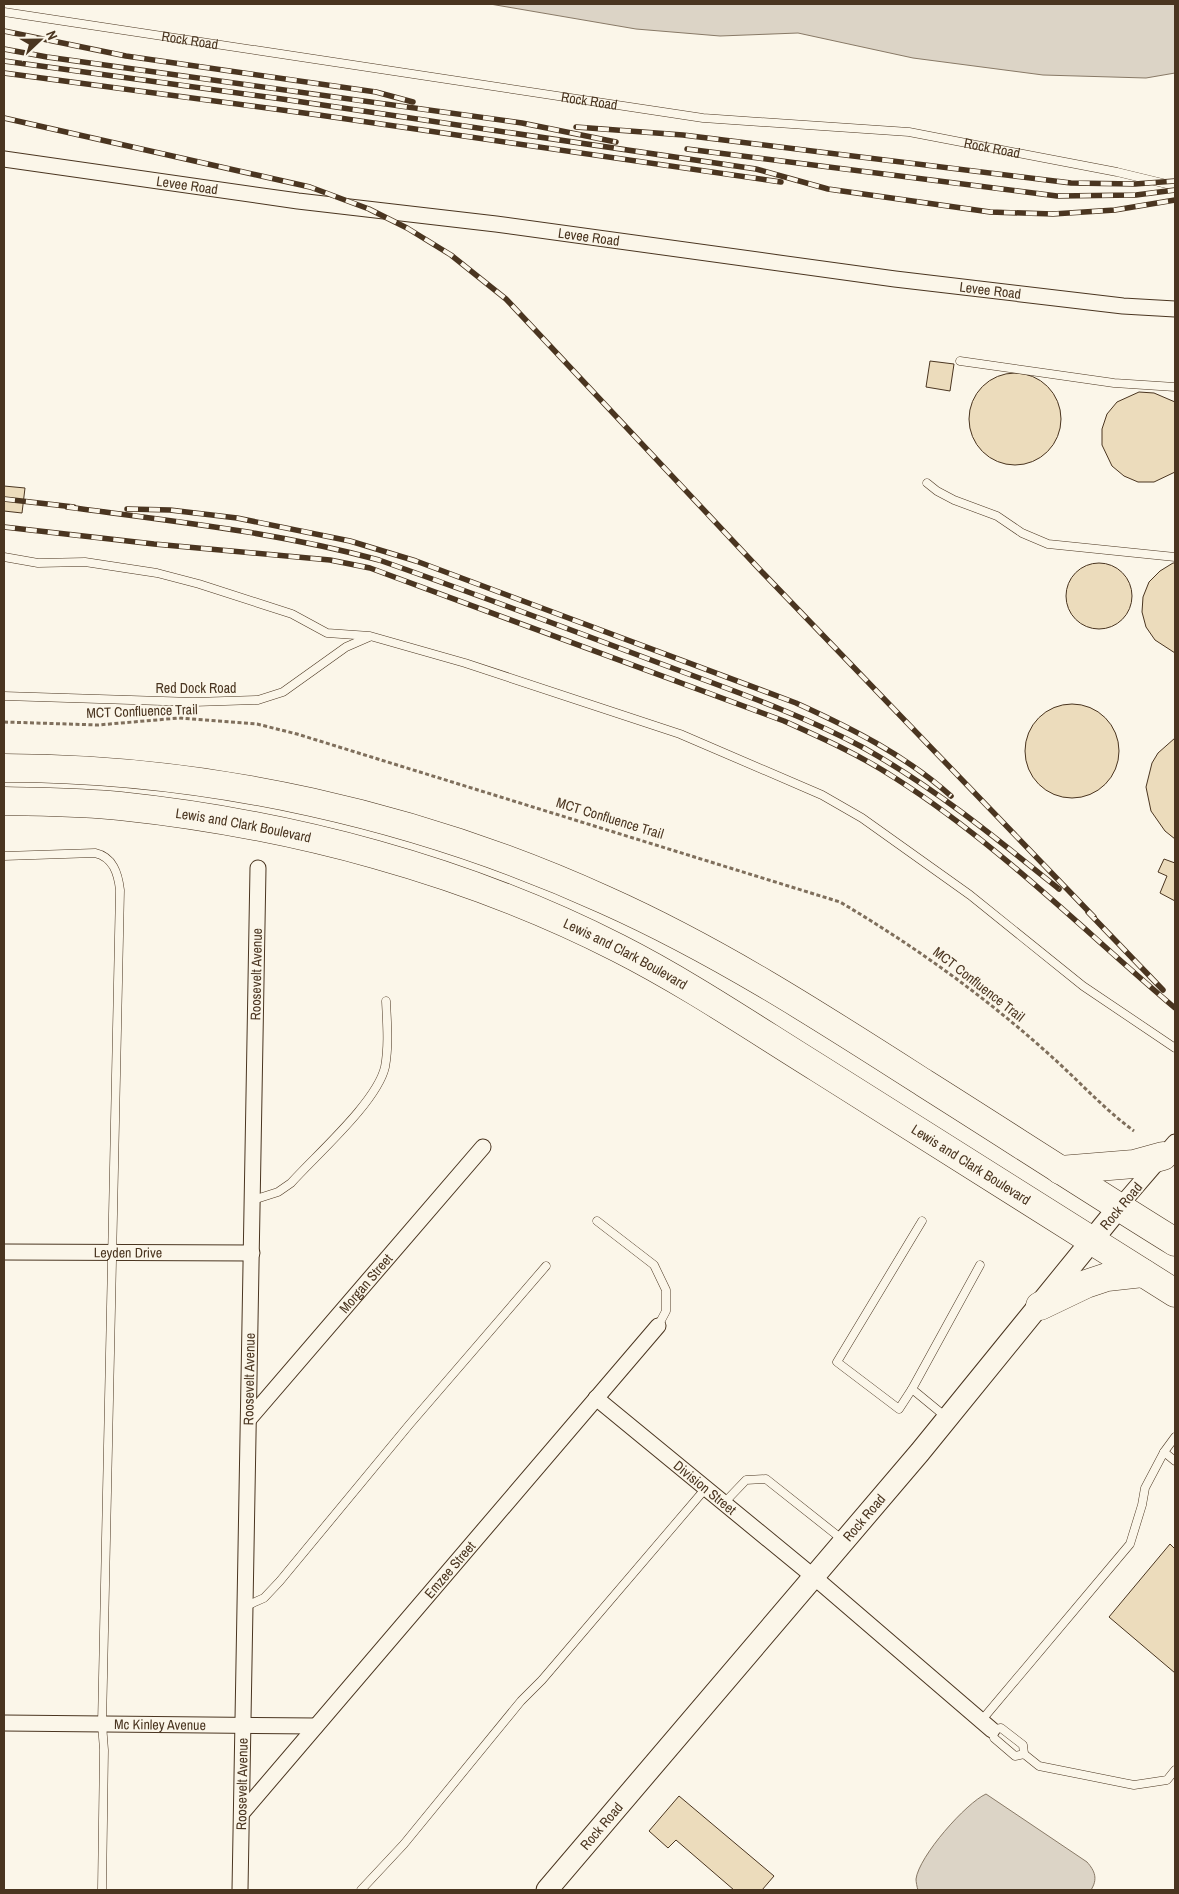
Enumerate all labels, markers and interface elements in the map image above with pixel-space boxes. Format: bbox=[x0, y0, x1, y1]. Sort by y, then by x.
north arrow bbox=[15, 15, 65, 65]
street label: Rock Road bbox=[160, 27, 219, 53]
text: N bbox=[42, 28, 62, 42]
street label: Rock Road bbox=[560, 88, 619, 114]
street label: Rock Road bbox=[962, 134, 1022, 162]
street label: Levee Road bbox=[155, 172, 219, 198]
street label: Levee Road bbox=[557, 224, 621, 250]
street label: Levee Road bbox=[958, 278, 1022, 303]
street label: Red Dock Road bbox=[155, 679, 237, 697]
street label: MCT Confluence Trail bbox=[86, 700, 198, 722]
street label: MCT Confluence Trail bbox=[554, 793, 666, 843]
street label: Lewis and Clark Boulevard bbox=[174, 804, 313, 847]
street label: Lewis and Clark Boulevard bbox=[561, 914, 691, 993]
street label: Roosevelt Avenue bbox=[246, 928, 266, 1021]
street label: MCT Confluence Trail bbox=[930, 943, 1028, 1025]
street label: Lewis and Clark Boulevard bbox=[908, 1120, 1034, 1209]
street label: Rock Road bbox=[1096, 1178, 1146, 1234]
street label: Leyden Drive bbox=[94, 1243, 162, 1262]
street label: Morgan Street bbox=[335, 1250, 396, 1317]
street label: Roosevelt Avenue bbox=[239, 1333, 259, 1425]
street label: Division Street bbox=[670, 1456, 740, 1519]
street label: Rock Road bbox=[839, 1490, 889, 1545]
street label: Emzee Street bbox=[420, 1537, 479, 1602]
street label: Mc Kinley Avenue bbox=[114, 1715, 206, 1734]
street label: Roosevelt Avenue bbox=[232, 1738, 252, 1830]
street label: Rock Road bbox=[576, 1799, 627, 1854]

